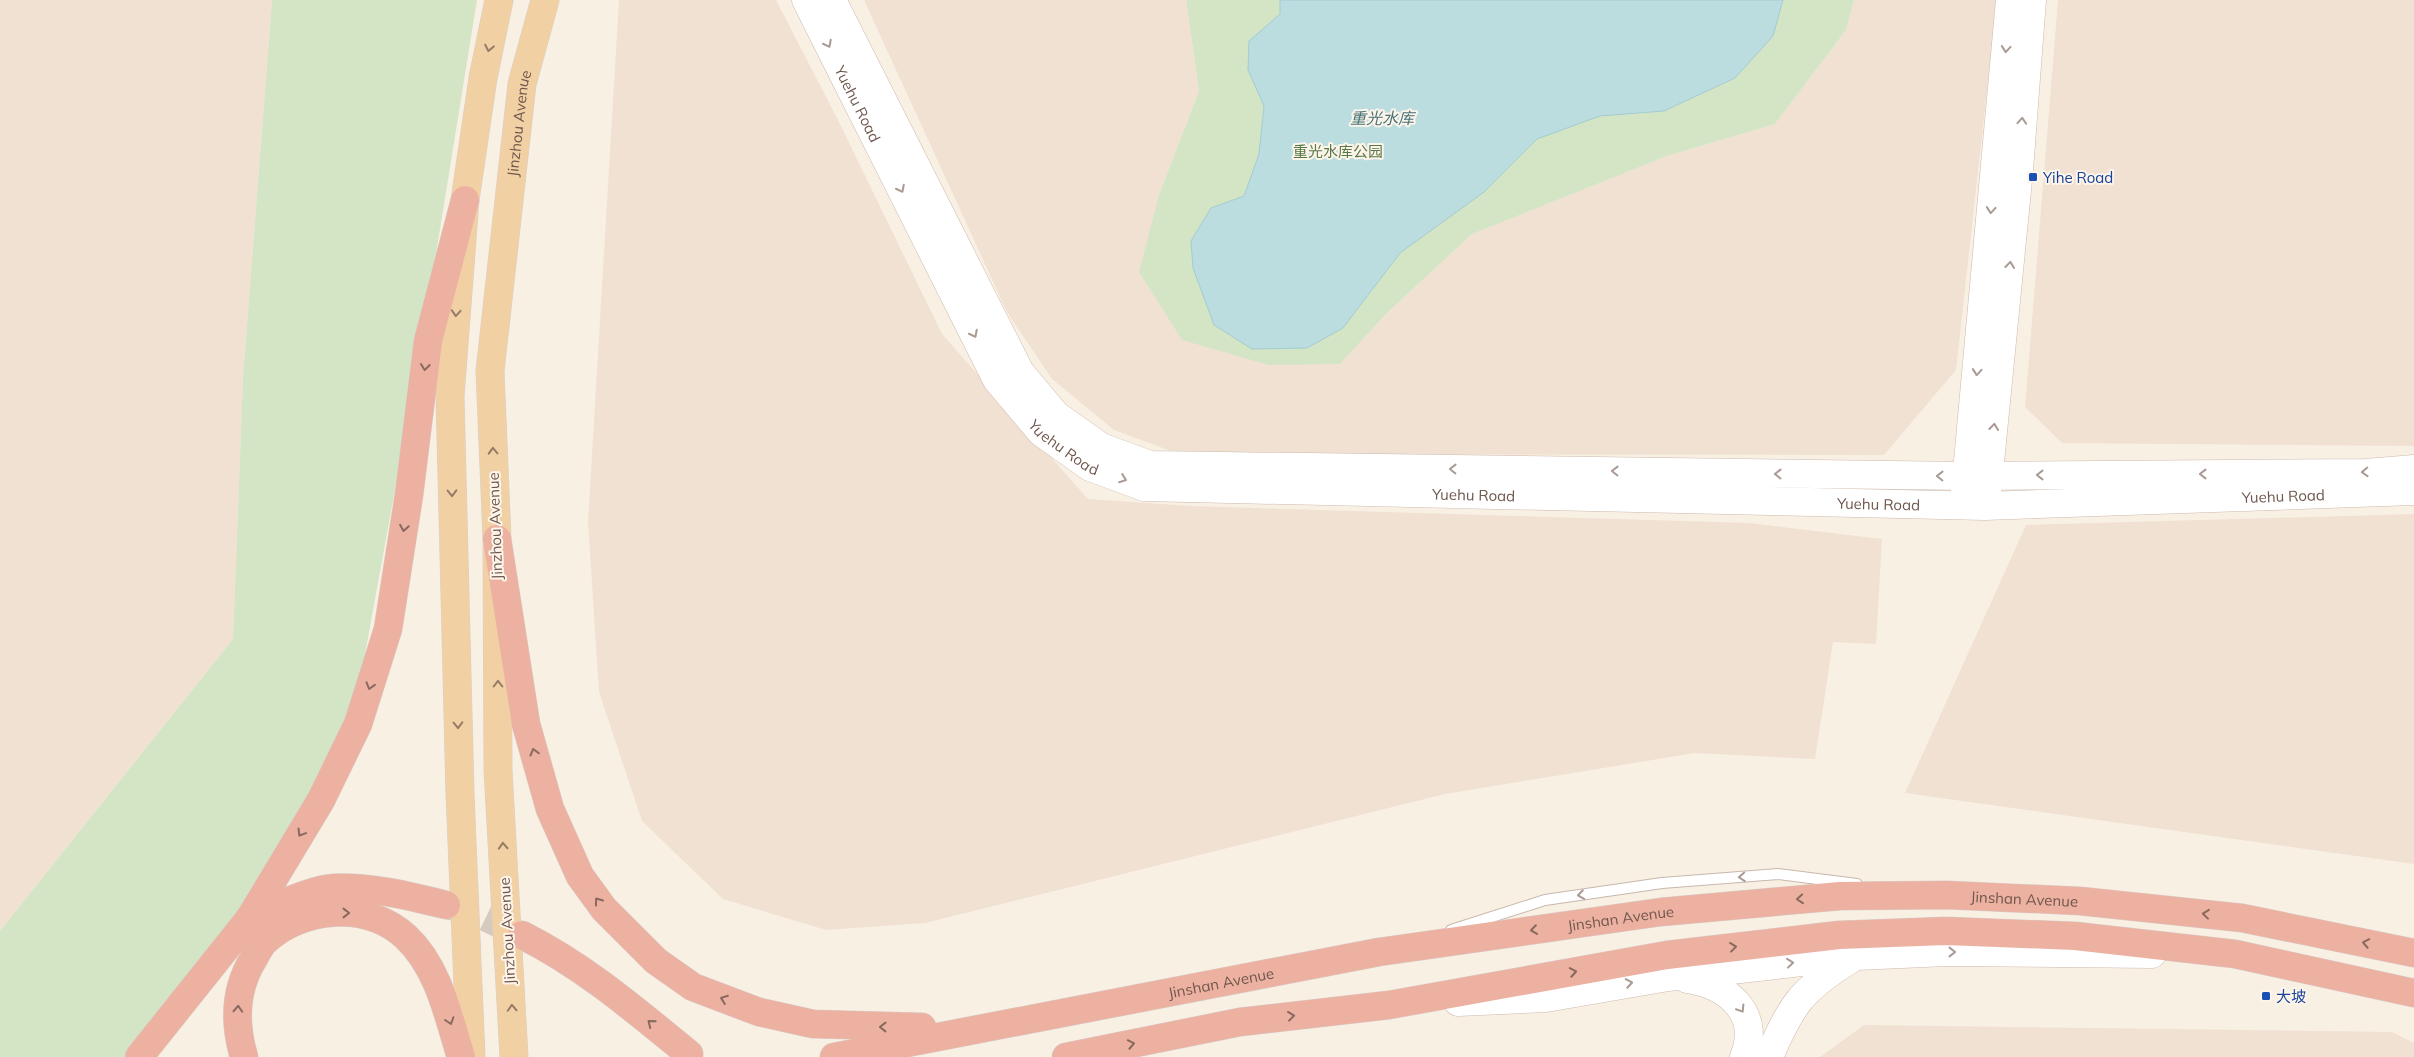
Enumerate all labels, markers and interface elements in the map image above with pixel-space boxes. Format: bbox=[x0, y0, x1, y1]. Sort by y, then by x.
one-way arrow bbox=[822, 38, 832, 47]
one-way arrow bbox=[485, 43, 495, 52]
one-way arrow bbox=[2000, 45, 2011, 53]
street label: Yuehu Road bbox=[831, 61, 885, 145]
street label: Jinzhou Avenue bbox=[502, 68, 535, 178]
water label: 重光水库 bbox=[1350, 108, 1417, 128]
one-way arrow bbox=[2017, 117, 2028, 125]
park label: 重光水库公园 bbox=[1293, 142, 1383, 161]
place label: Yihe Road bbox=[2042, 168, 2113, 187]
marker: Yihe Road bbox=[2027, 171, 2039, 183]
one-way arrow bbox=[895, 184, 905, 193]
one-way arrow bbox=[1986, 207, 1997, 215]
one-way arrow bbox=[2004, 261, 2015, 269]
one-way arrow bbox=[451, 309, 462, 317]
one-way arrow bbox=[968, 329, 978, 338]
one-way arrow bbox=[420, 363, 431, 371]
one-way arrow bbox=[1972, 369, 1983, 377]
street label: Yuehu Road bbox=[1024, 414, 1102, 479]
one-way arrow bbox=[1988, 423, 1999, 431]
one-way arrow bbox=[488, 447, 499, 455]
one-way arrow bbox=[1449, 464, 1456, 474]
one-way arrow bbox=[1611, 466, 1619, 477]
one-way arrow bbox=[2361, 467, 2369, 478]
one-way arrow bbox=[1774, 469, 1782, 479]
one-way arrow bbox=[2199, 469, 2206, 479]
one-way arrow bbox=[2036, 470, 2044, 480]
one-way arrow bbox=[1936, 471, 1944, 481]
street label: Jinzhou Avenue bbox=[484, 472, 506, 580]
one-way arrow bbox=[1118, 473, 1127, 484]
street label: Yuehu Road bbox=[1431, 484, 1515, 505]
street label: Yuehu Road bbox=[2241, 485, 2325, 507]
one-way arrow bbox=[447, 489, 457, 497]
street label: Yuehu Road bbox=[1836, 493, 1920, 514]
one-way arrow bbox=[400, 523, 410, 532]
one-way arrow bbox=[493, 679, 503, 687]
one-way arrow bbox=[366, 682, 376, 690]
one-way arrow bbox=[453, 722, 463, 729]
one-way arrow bbox=[530, 749, 540, 757]
one-way arrow bbox=[298, 827, 308, 836]
one-way arrow bbox=[497, 842, 508, 850]
one-way arrow bbox=[1738, 871, 1746, 882]
street label: Jinzhou Avenue bbox=[495, 877, 519, 985]
street label: Jinshan Avenue bbox=[1970, 887, 2079, 910]
one-way arrow bbox=[1577, 889, 1585, 900]
one-way arrow bbox=[1796, 894, 1804, 905]
one-way arrow bbox=[595, 897, 604, 906]
street label: Jinshan Avenue bbox=[1566, 901, 1675, 935]
one-way arrow bbox=[342, 907, 350, 918]
one-way arrow bbox=[2202, 909, 2210, 920]
one-way arrow bbox=[1530, 924, 1538, 935]
one-way arrow bbox=[2362, 938, 2371, 948]
one-way arrow bbox=[1730, 942, 1738, 953]
one-way arrow bbox=[1948, 947, 1956, 957]
one-way arrow bbox=[1786, 958, 1794, 969]
street label: Jinshan Avenue bbox=[1166, 963, 1276, 1002]
one-way arrow bbox=[1568, 967, 1577, 977]
one-way arrow bbox=[1625, 979, 1633, 989]
place label: 大坡 bbox=[2276, 987, 2306, 1006]
marker: 大坡 bbox=[2260, 990, 2272, 1002]
one-way arrow bbox=[720, 995, 729, 1005]
one-way arrow bbox=[506, 1004, 517, 1012]
one-way arrow bbox=[1735, 1004, 1744, 1013]
one-way arrow bbox=[232, 1005, 243, 1013]
one-way arrow bbox=[1288, 1011, 1296, 1022]
one-way arrow bbox=[444, 1016, 454, 1025]
one-way arrow bbox=[648, 1021, 657, 1029]
one-way arrow bbox=[878, 1022, 886, 1032]
one-way arrow bbox=[1127, 1039, 1136, 1050]

